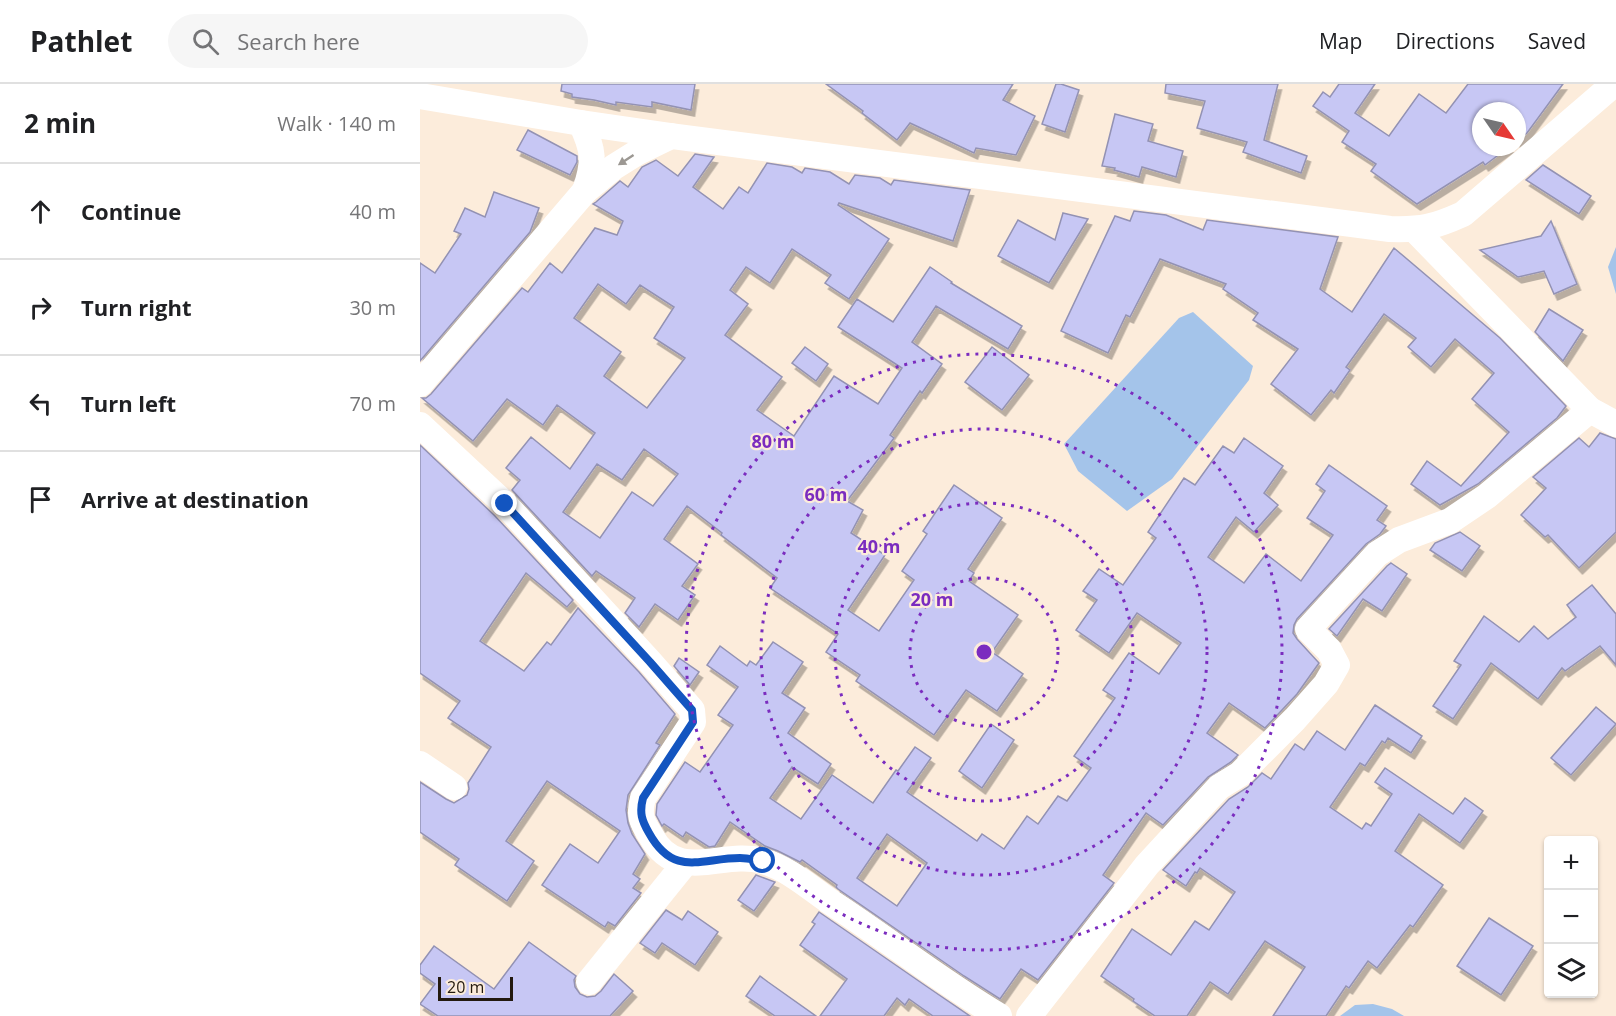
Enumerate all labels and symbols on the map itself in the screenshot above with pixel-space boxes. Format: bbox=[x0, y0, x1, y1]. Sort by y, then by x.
north arrow bbox=[1472, 102, 1526, 156]
one-way arrow bbox=[618, 154, 634, 165]
text: 80 m bbox=[752, 429, 794, 453]
text: 60 m bbox=[805, 482, 847, 506]
route end bbox=[491, 490, 517, 516]
text: 40 m bbox=[858, 534, 900, 558]
text: 20 m bbox=[911, 587, 953, 611]
centre of rings bbox=[974, 642, 994, 662]
route start bbox=[749, 847, 775, 873]
scale bar bbox=[438, 974, 513, 1002]

